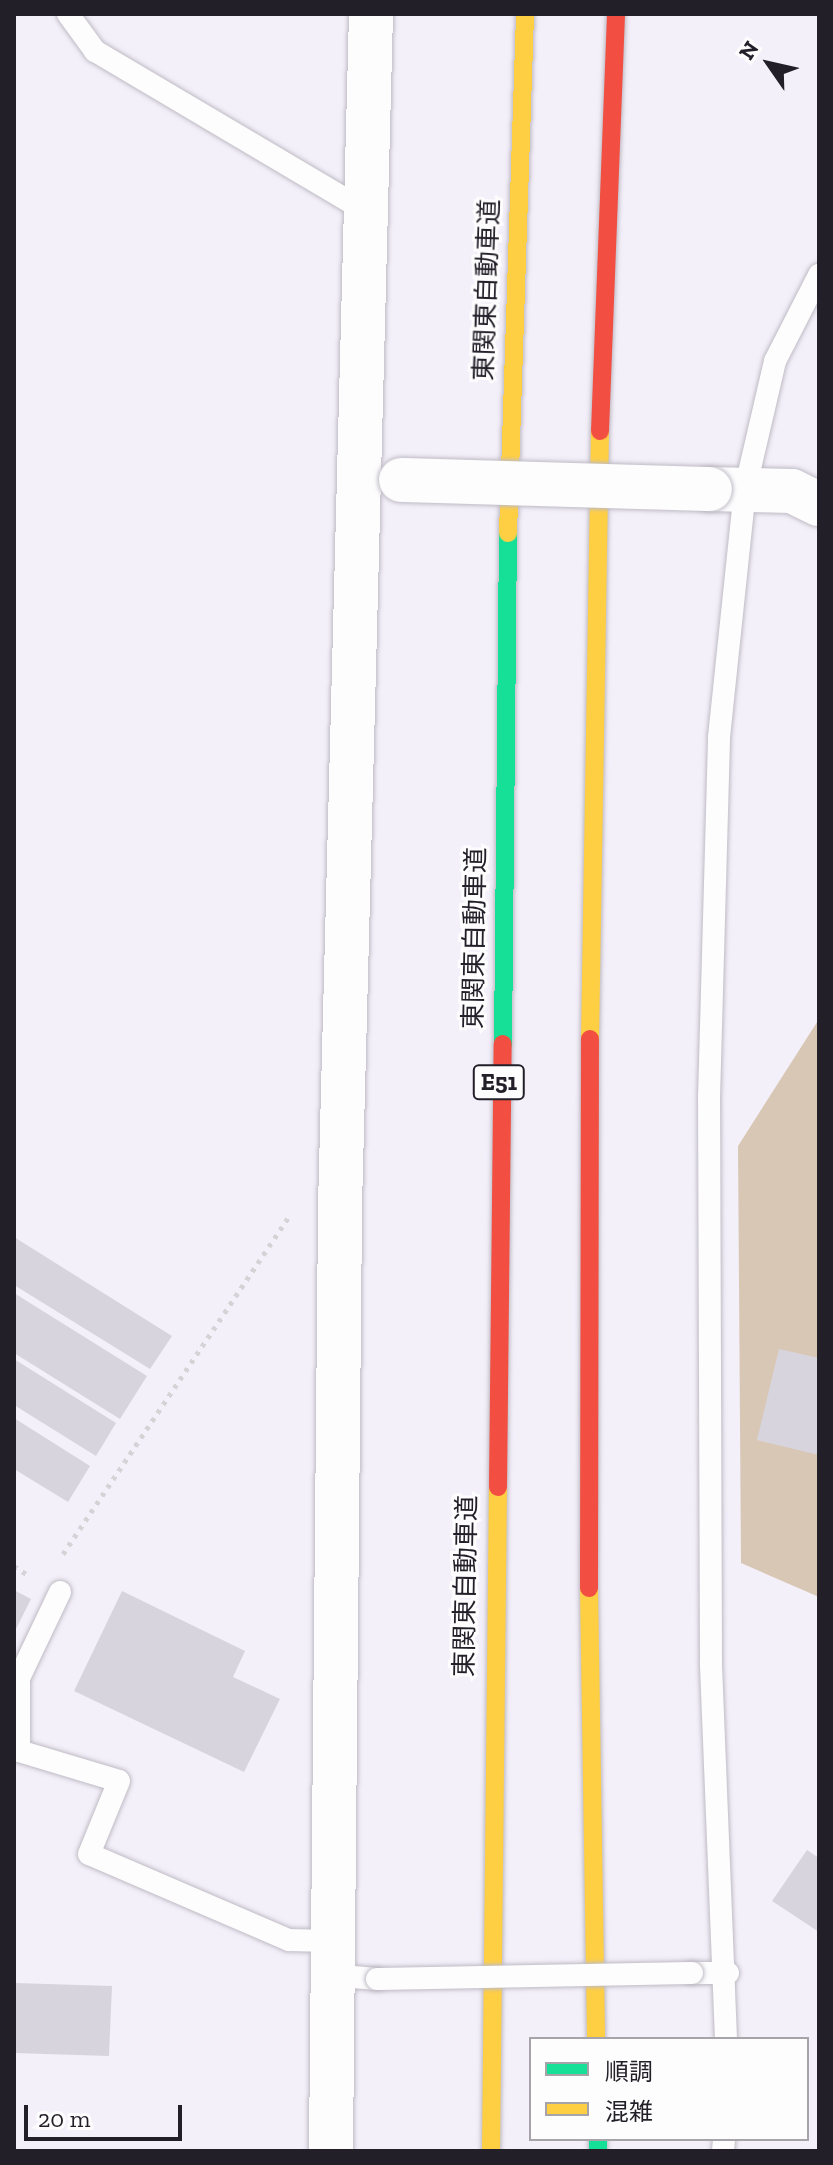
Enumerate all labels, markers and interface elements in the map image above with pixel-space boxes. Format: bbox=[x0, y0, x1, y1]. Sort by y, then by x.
north arrow bbox=[729, 24, 809, 104]
text: N bbox=[733, 36, 765, 65]
street label: 東関東自動車道 bbox=[468, 199, 506, 381]
street label: 東関東自動車道 bbox=[458, 847, 492, 1029]
road number: E51 bbox=[471, 1062, 527, 1102]
street label: 東関東自動車道 bbox=[449, 1495, 483, 1677]
legend bbox=[529, 2037, 809, 2141]
text: 順調 bbox=[605, 2057, 653, 2086]
scale bar bbox=[28, 2089, 186, 2139]
text: 混雑 bbox=[605, 2097, 653, 2126]
text: 20 m bbox=[38, 2104, 90, 2133]

